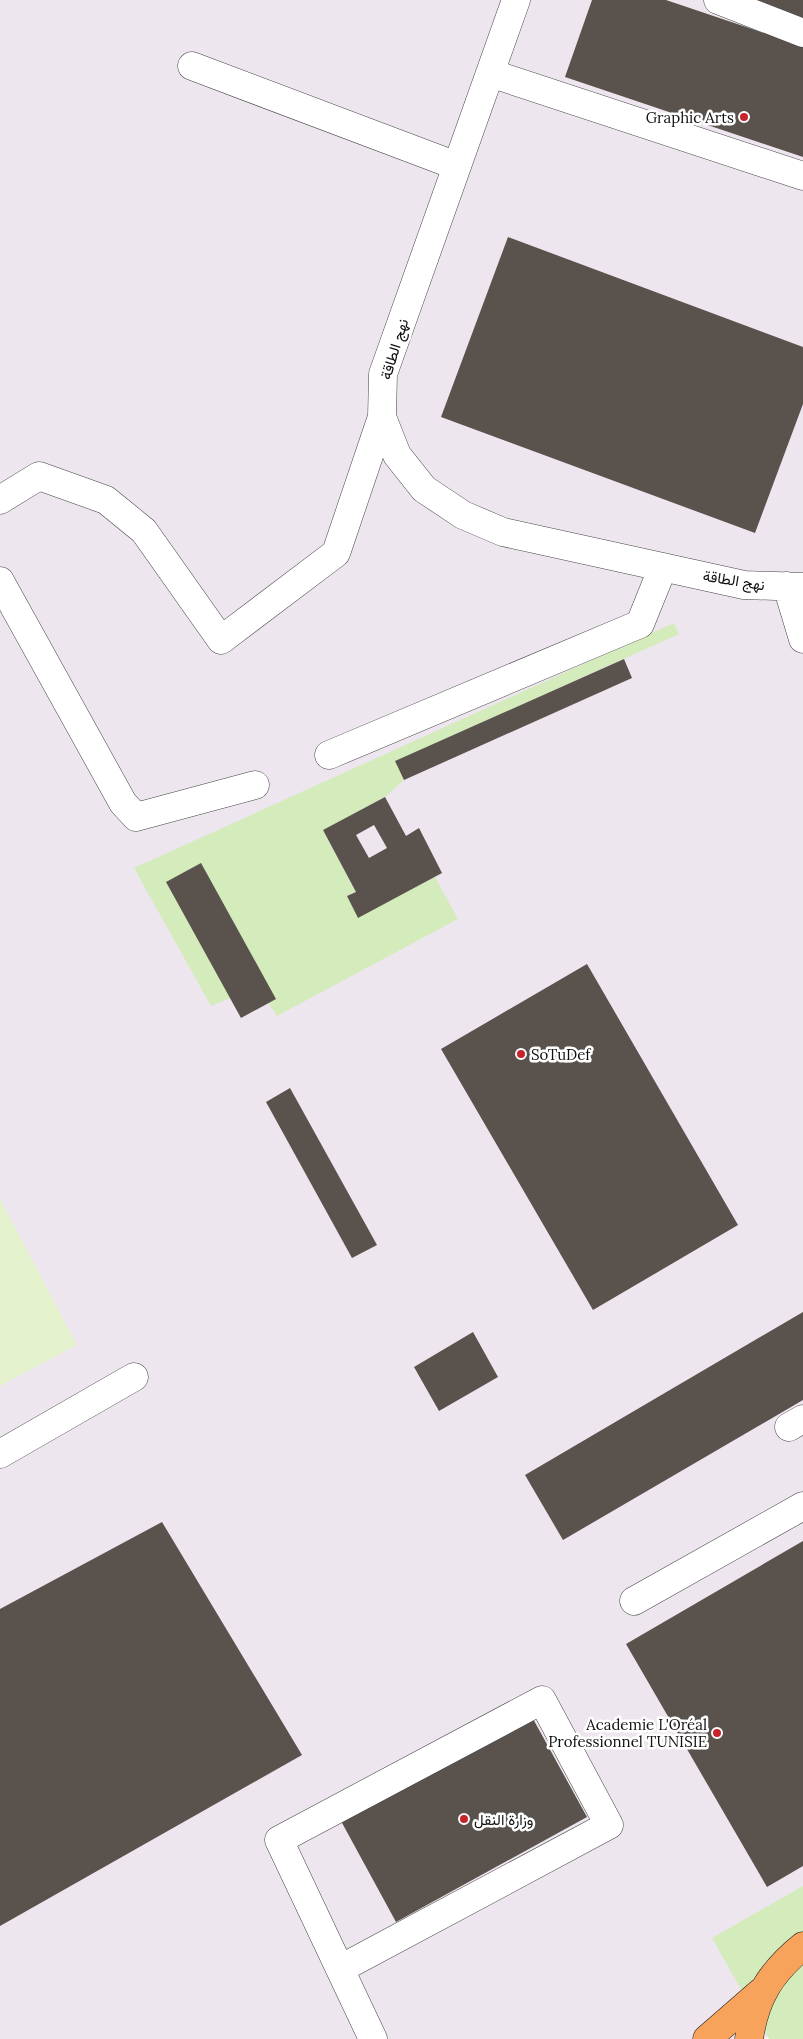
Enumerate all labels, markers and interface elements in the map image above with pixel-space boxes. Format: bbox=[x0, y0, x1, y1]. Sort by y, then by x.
place label: Graphic Arts bbox=[646, 108, 734, 127]
marker: Graphic Arts bbox=[738, 111, 750, 123]
street label: نهج الطاقة bbox=[376, 316, 414, 382]
street label: نهج الطاقة bbox=[701, 566, 766, 596]
place label: SoTuDef bbox=[531, 1045, 591, 1064]
marker: SoTuDef bbox=[515, 1048, 527, 1060]
place label: Academie L'Oréal Professionnel TUNISIE bbox=[548, 1715, 707, 1751]
marker: Academie L'Oréal Professionnel TUNISIE bbox=[711, 1727, 723, 1739]
place label: وزارة النقل bbox=[474, 1810, 534, 1829]
marker: وزارة النقل bbox=[458, 1813, 470, 1825]

